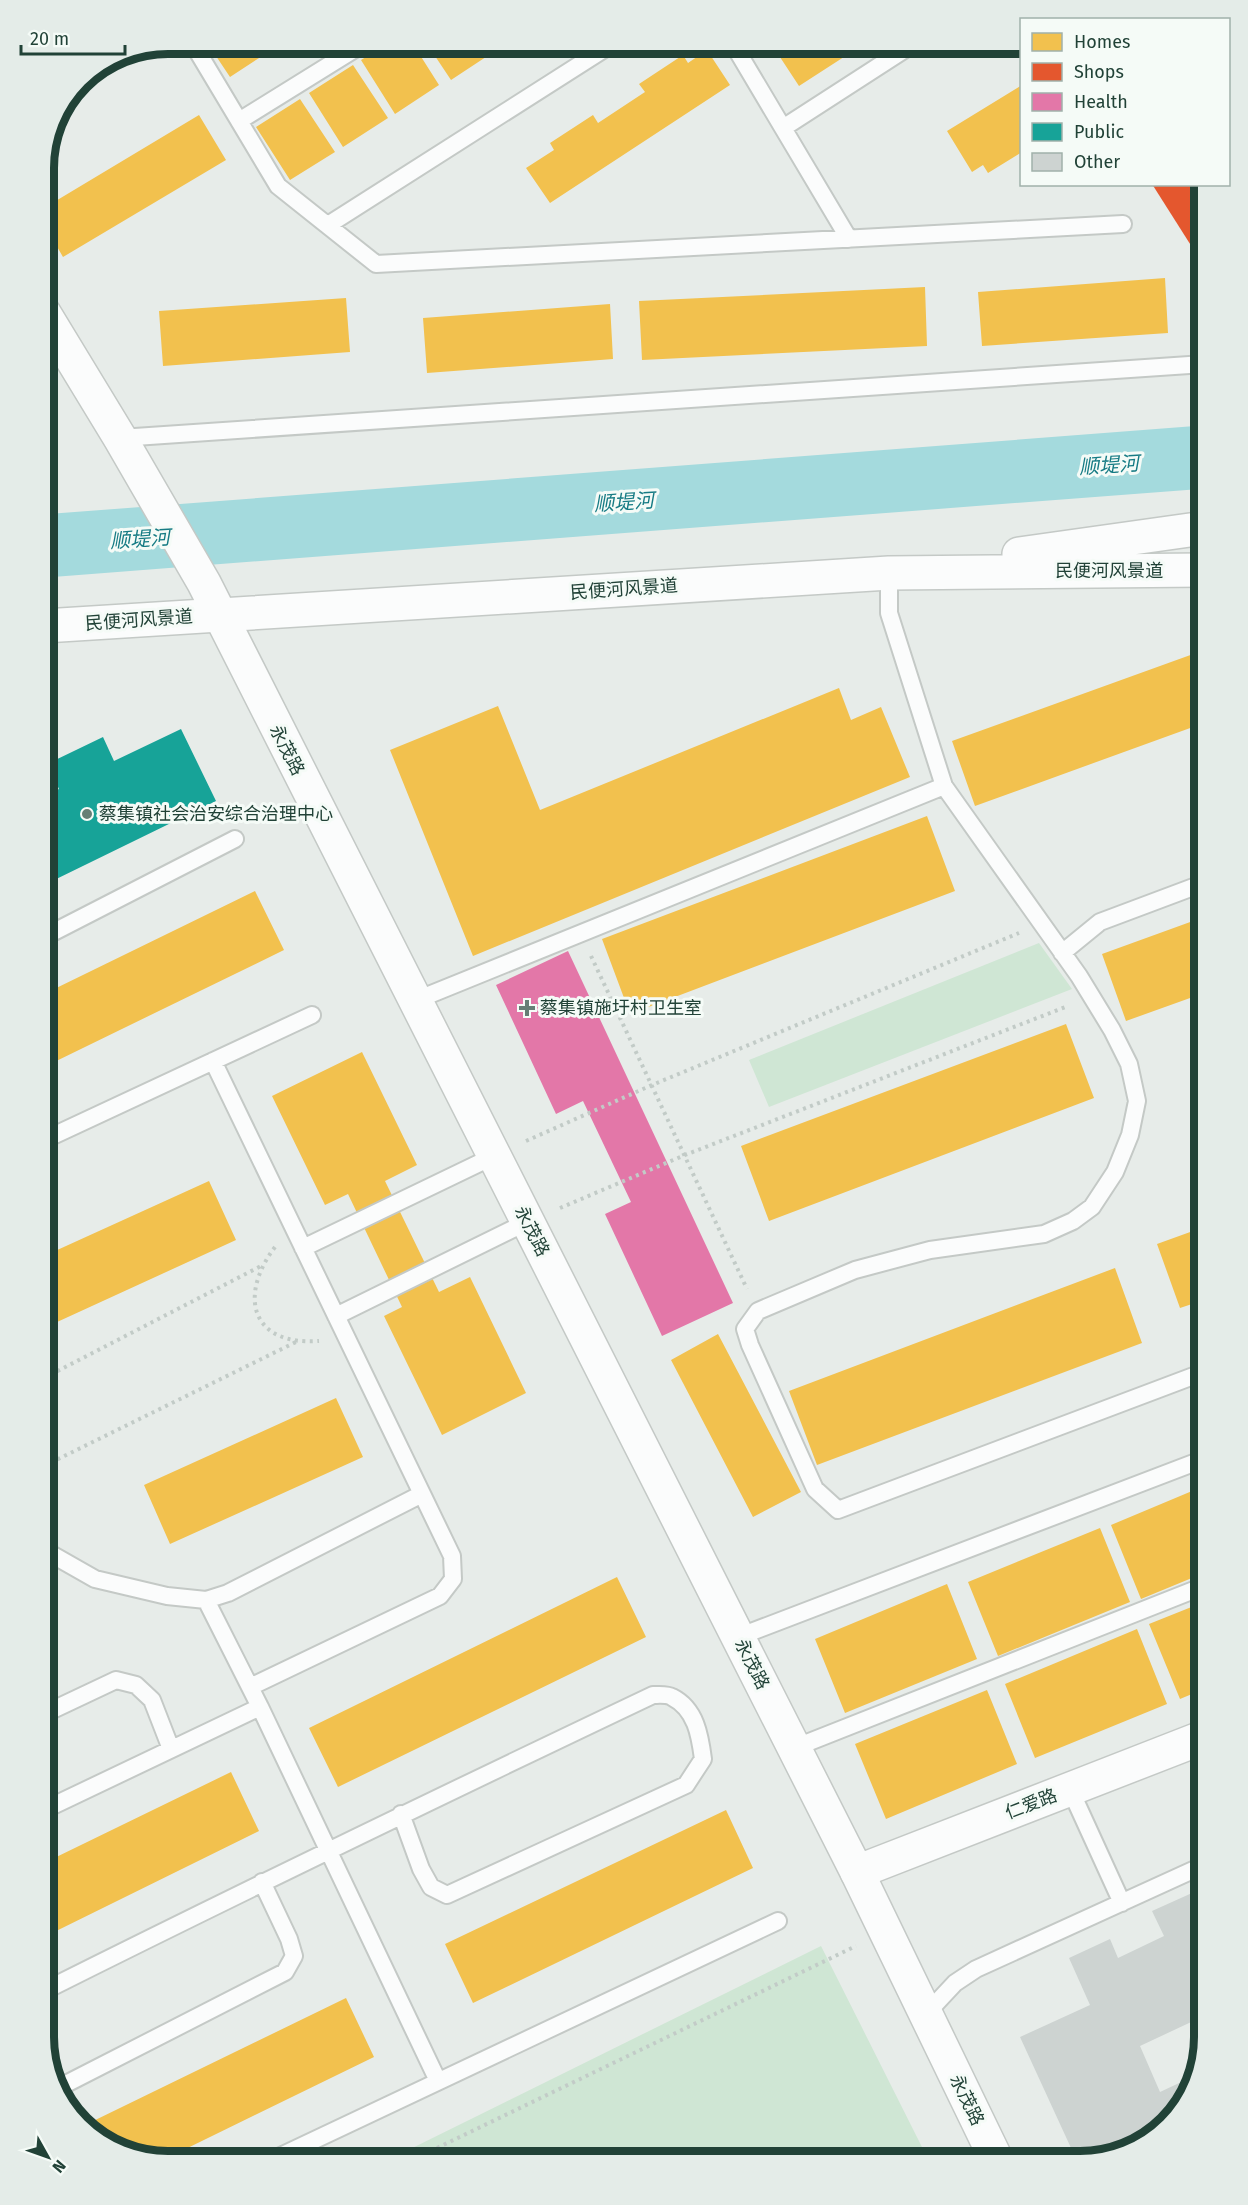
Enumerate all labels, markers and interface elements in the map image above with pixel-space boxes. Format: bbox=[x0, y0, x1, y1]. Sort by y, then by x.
scale bar bbox=[21, 18, 124, 56]
legend bbox=[1020, 18, 1230, 186]
text: 20 m bbox=[30, 28, 69, 50]
text: Homes bbox=[1074, 31, 1130, 53]
text: Shops bbox=[1074, 61, 1124, 83]
text: Health bbox=[1074, 91, 1128, 113]
text: Public bbox=[1074, 121, 1124, 143]
text: Other bbox=[1074, 151, 1120, 173]
water label: 顺堤河 bbox=[1078, 451, 1144, 479]
water label: 顺堤河 bbox=[593, 488, 659, 516]
water label: 顺堤河 bbox=[109, 525, 175, 553]
street label: 民便河风景道 bbox=[1055, 560, 1163, 582]
street label: 民便河风景道 bbox=[569, 574, 679, 604]
street label: 民便河风景道 bbox=[84, 605, 194, 635]
street label: 永茂路 bbox=[265, 721, 309, 779]
place label: 蔡集镇社会治安综合治理中心 bbox=[99, 803, 333, 825]
marker: 蔡集镇社会治安综合治理中心 bbox=[80, 807, 94, 821]
place label: 蔡集镇施圩村卫生室 bbox=[540, 997, 702, 1019]
marker: 蔡集镇施圩村卫生室 bbox=[518, 999, 536, 1017]
street label: 永茂路 bbox=[510, 1202, 554, 1260]
street label: 永茂路 bbox=[730, 1635, 774, 1693]
street label: 仁爱路 bbox=[1002, 1784, 1060, 1824]
street label: 永茂路 bbox=[945, 2071, 989, 2129]
north arrow bbox=[18, 2127, 78, 2187]
text: N bbox=[48, 2156, 70, 2176]

